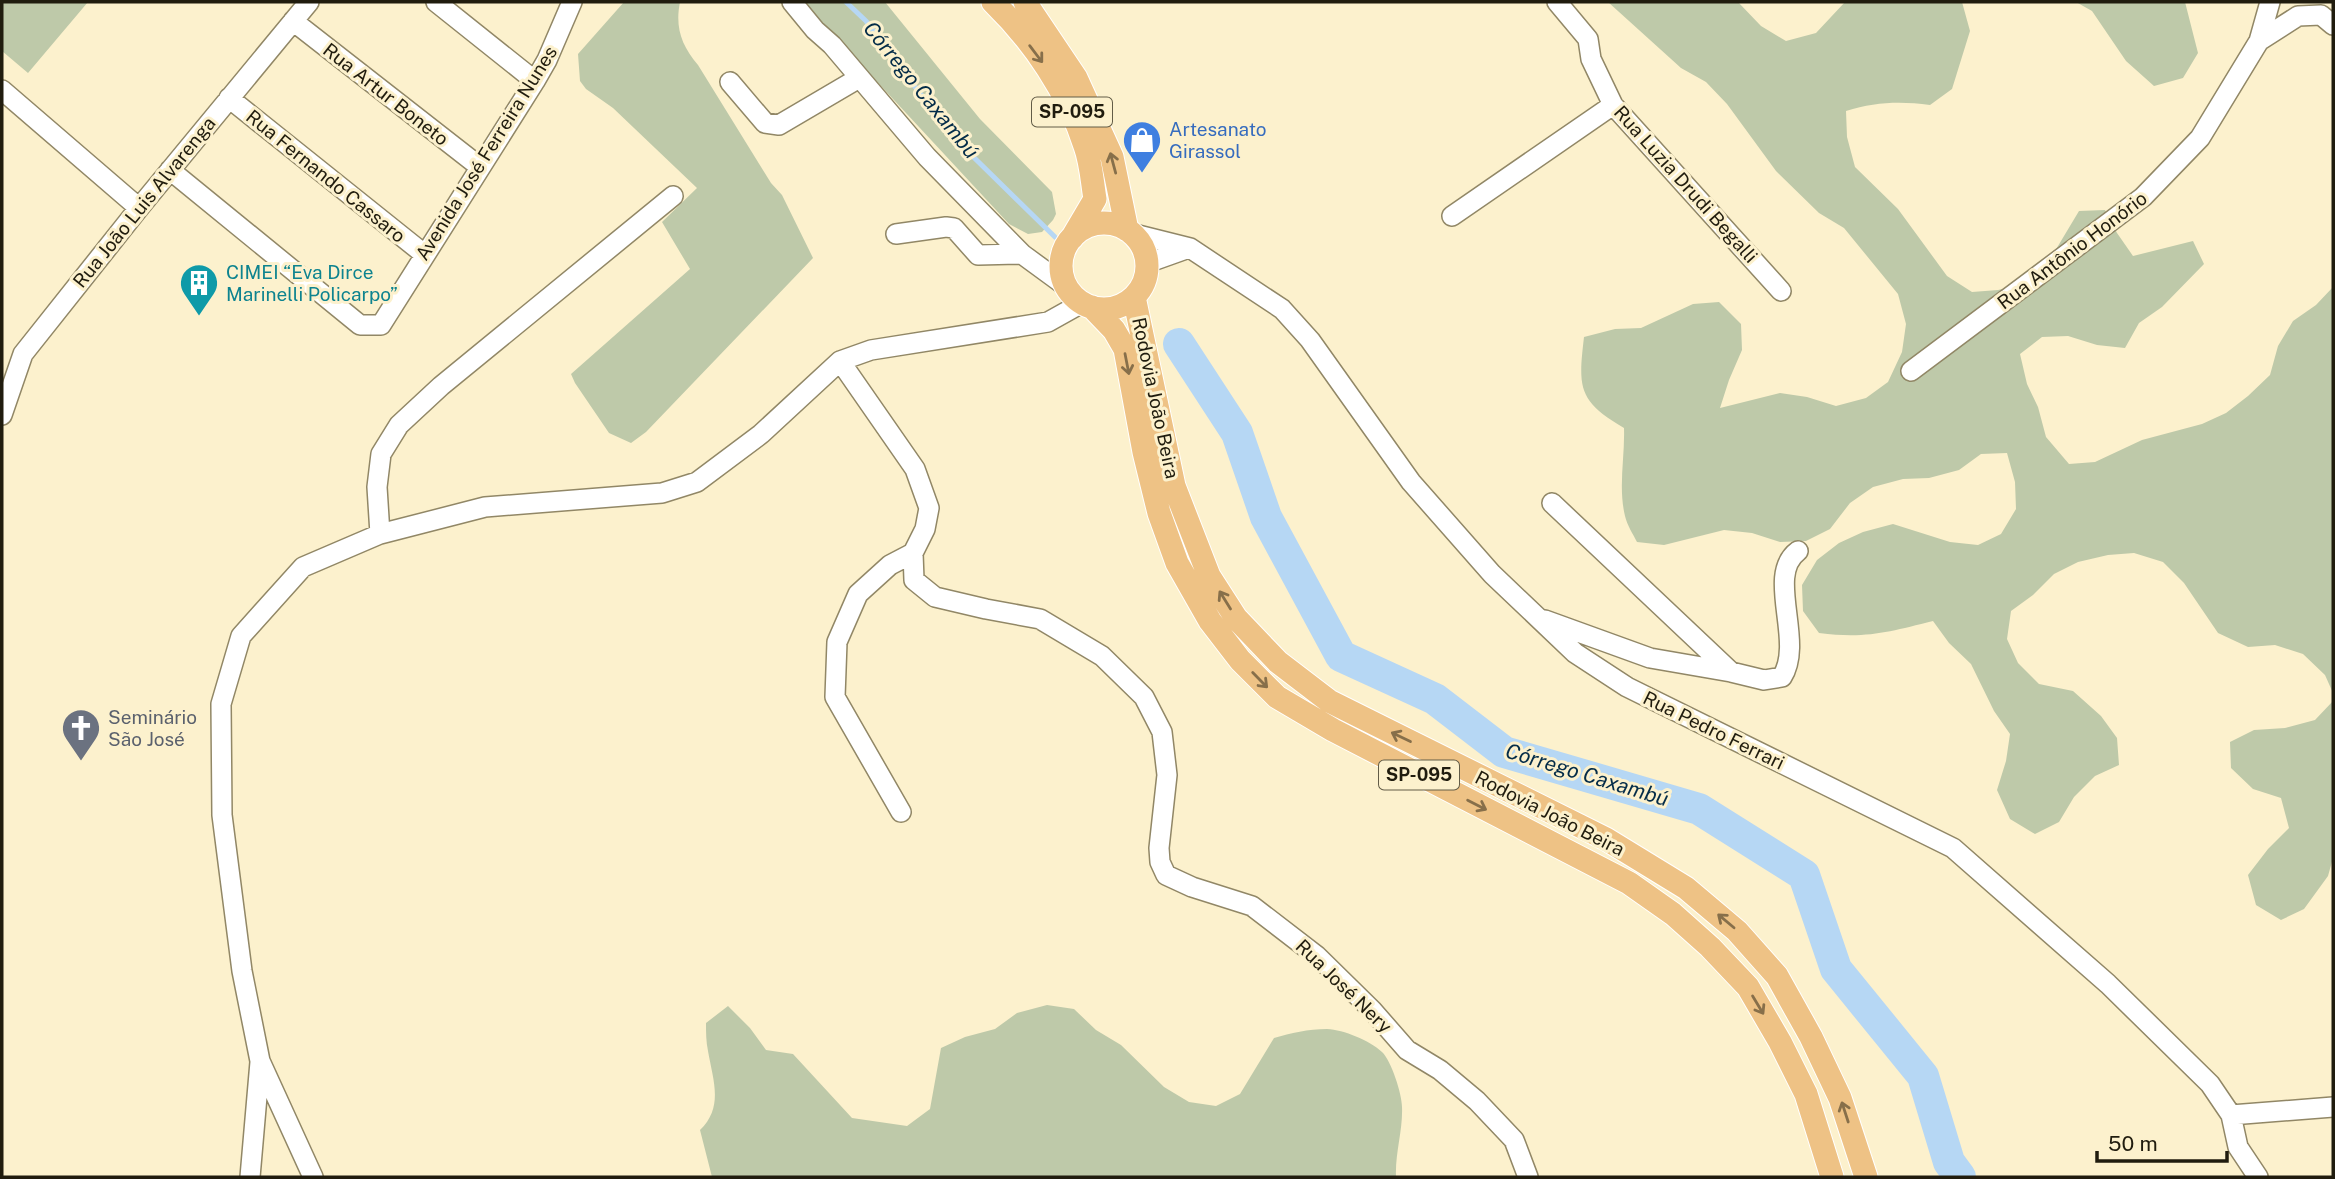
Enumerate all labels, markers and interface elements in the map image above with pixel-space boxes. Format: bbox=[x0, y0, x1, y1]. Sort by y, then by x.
water label: Córrego Caxambú bbox=[858, 16, 984, 163]
street label: Rua Artur Boneto bbox=[319, 38, 453, 150]
street label: Avenida José Ferreira Nunes bbox=[411, 42, 561, 264]
one-way arrow bbox=[1029, 44, 1043, 63]
road number: SP-095 bbox=[1032, 98, 1112, 127]
street label: Rua Luzia Drudi Begalli bbox=[1610, 101, 1762, 267]
street label: Rua Fernando Cassaro bbox=[242, 105, 410, 247]
street label: Rua João Luis Alvarenga bbox=[68, 112, 220, 292]
place label: Artesanato Girassol bbox=[1169, 118, 1267, 162]
shop icon: Artesanato Girassol bbox=[1121, 119, 1163, 174]
one-way arrow bbox=[1106, 152, 1119, 175]
street label: Rua Antônio Honório bbox=[1993, 187, 2151, 313]
place label: CIMEI “Eva Dirce Marinelli Policarpo” bbox=[226, 261, 398, 305]
building icon: CIMEI “Eva Dirce Marinelli Policarpo” bbox=[178, 262, 220, 317]
street label: Rodovia João Beira bbox=[1128, 315, 1184, 481]
one-way arrow bbox=[1121, 352, 1135, 375]
one-way arrow bbox=[1217, 590, 1231, 610]
one-way arrow bbox=[1251, 671, 1268, 688]
street label: Rua Pedro Ferrari bbox=[1640, 686, 1788, 774]
place label: Seminário São José bbox=[108, 706, 197, 750]
church icon: Seminário São José bbox=[60, 707, 102, 762]
one-way arrow bbox=[1391, 730, 1412, 743]
water label: Córrego Caxambú bbox=[1503, 738, 1672, 811]
road number: SP-095 bbox=[1379, 760, 1459, 790]
street label: Rodovia João Beira bbox=[1472, 766, 1628, 860]
one-way arrow bbox=[1467, 798, 1487, 812]
one-way arrow bbox=[1717, 913, 1735, 929]
street label: Rua José Nery bbox=[1292, 935, 1396, 1037]
one-way arrow bbox=[1752, 995, 1766, 1015]
one-way arrow bbox=[1838, 1102, 1850, 1124]
scale bar bbox=[2097, 1120, 2226, 1164]
text: 50 m bbox=[2108, 1131, 2158, 1156]

